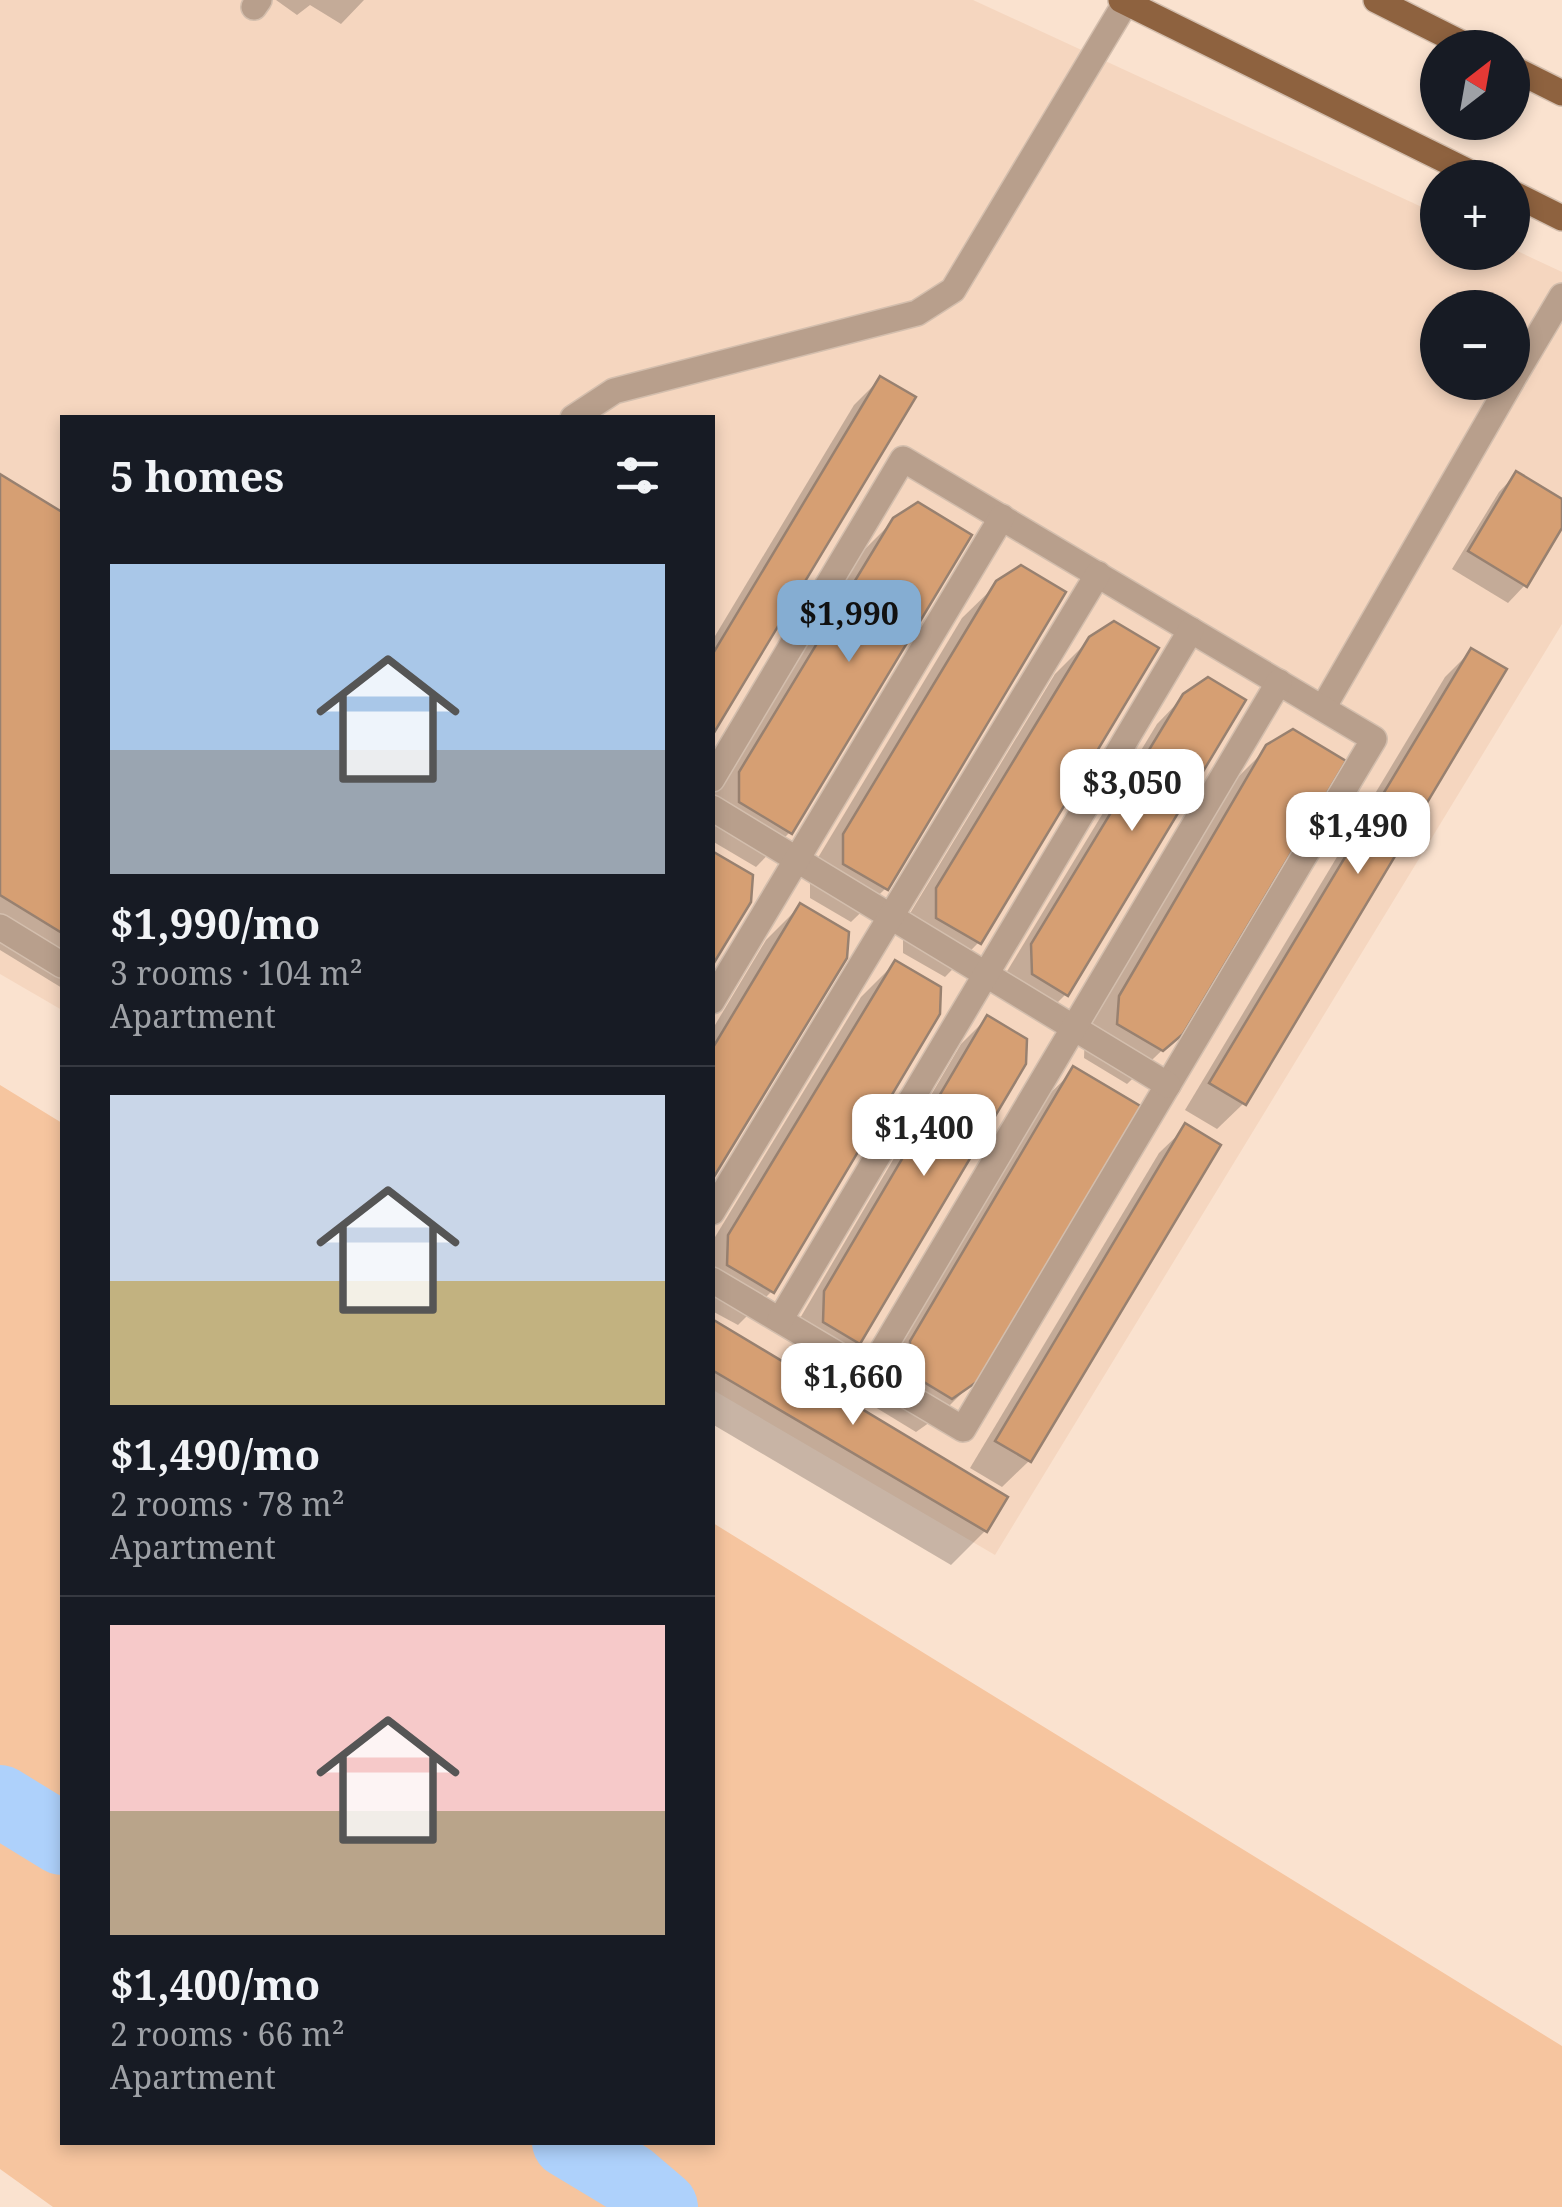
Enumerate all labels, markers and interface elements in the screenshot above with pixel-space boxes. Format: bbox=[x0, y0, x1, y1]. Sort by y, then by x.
north arrow bbox=[1420, 30, 1530, 140]
map controls bbox=[1420, 30, 1530, 400]
button: + bbox=[1420, 160, 1530, 270]
button: − bbox=[1420, 290, 1530, 400]
text: 5 homes bbox=[110, 447, 284, 504]
icon: filters bbox=[610, 448, 665, 503]
pin: $1,990 bbox=[768, 580, 930, 665]
text: $1,990 bbox=[799, 591, 899, 634]
icon: home bbox=[298, 629, 478, 809]
pin: $3,050 bbox=[1051, 749, 1213, 834]
text: $3,050 bbox=[1082, 760, 1182, 803]
pin: $1,490 bbox=[1277, 792, 1439, 877]
text: $1,490 bbox=[1308, 803, 1408, 846]
text: $1,990/mo bbox=[110, 894, 320, 951]
text: 3 rooms · 104 m² bbox=[110, 951, 363, 994]
text: Apartment bbox=[110, 994, 276, 1037]
pin: $1,400 bbox=[843, 1094, 1005, 1179]
text: $1,400 bbox=[874, 1105, 974, 1148]
icon: home bbox=[298, 1160, 478, 1340]
pin: $1,660 bbox=[772, 1343, 934, 1428]
text: $1,660 bbox=[803, 1354, 903, 1397]
text: $1,490/mo bbox=[110, 1425, 320, 1482]
text: 2 rooms · 78 m² bbox=[110, 1482, 345, 1525]
text: Apartment bbox=[110, 1525, 276, 1568]
icon: home bbox=[298, 1690, 478, 1870]
text: $1,400/mo bbox=[110, 1955, 320, 2012]
text: 2 rooms · 66 m² bbox=[110, 2012, 345, 2055]
text: Apartment bbox=[110, 2055, 276, 2098]

